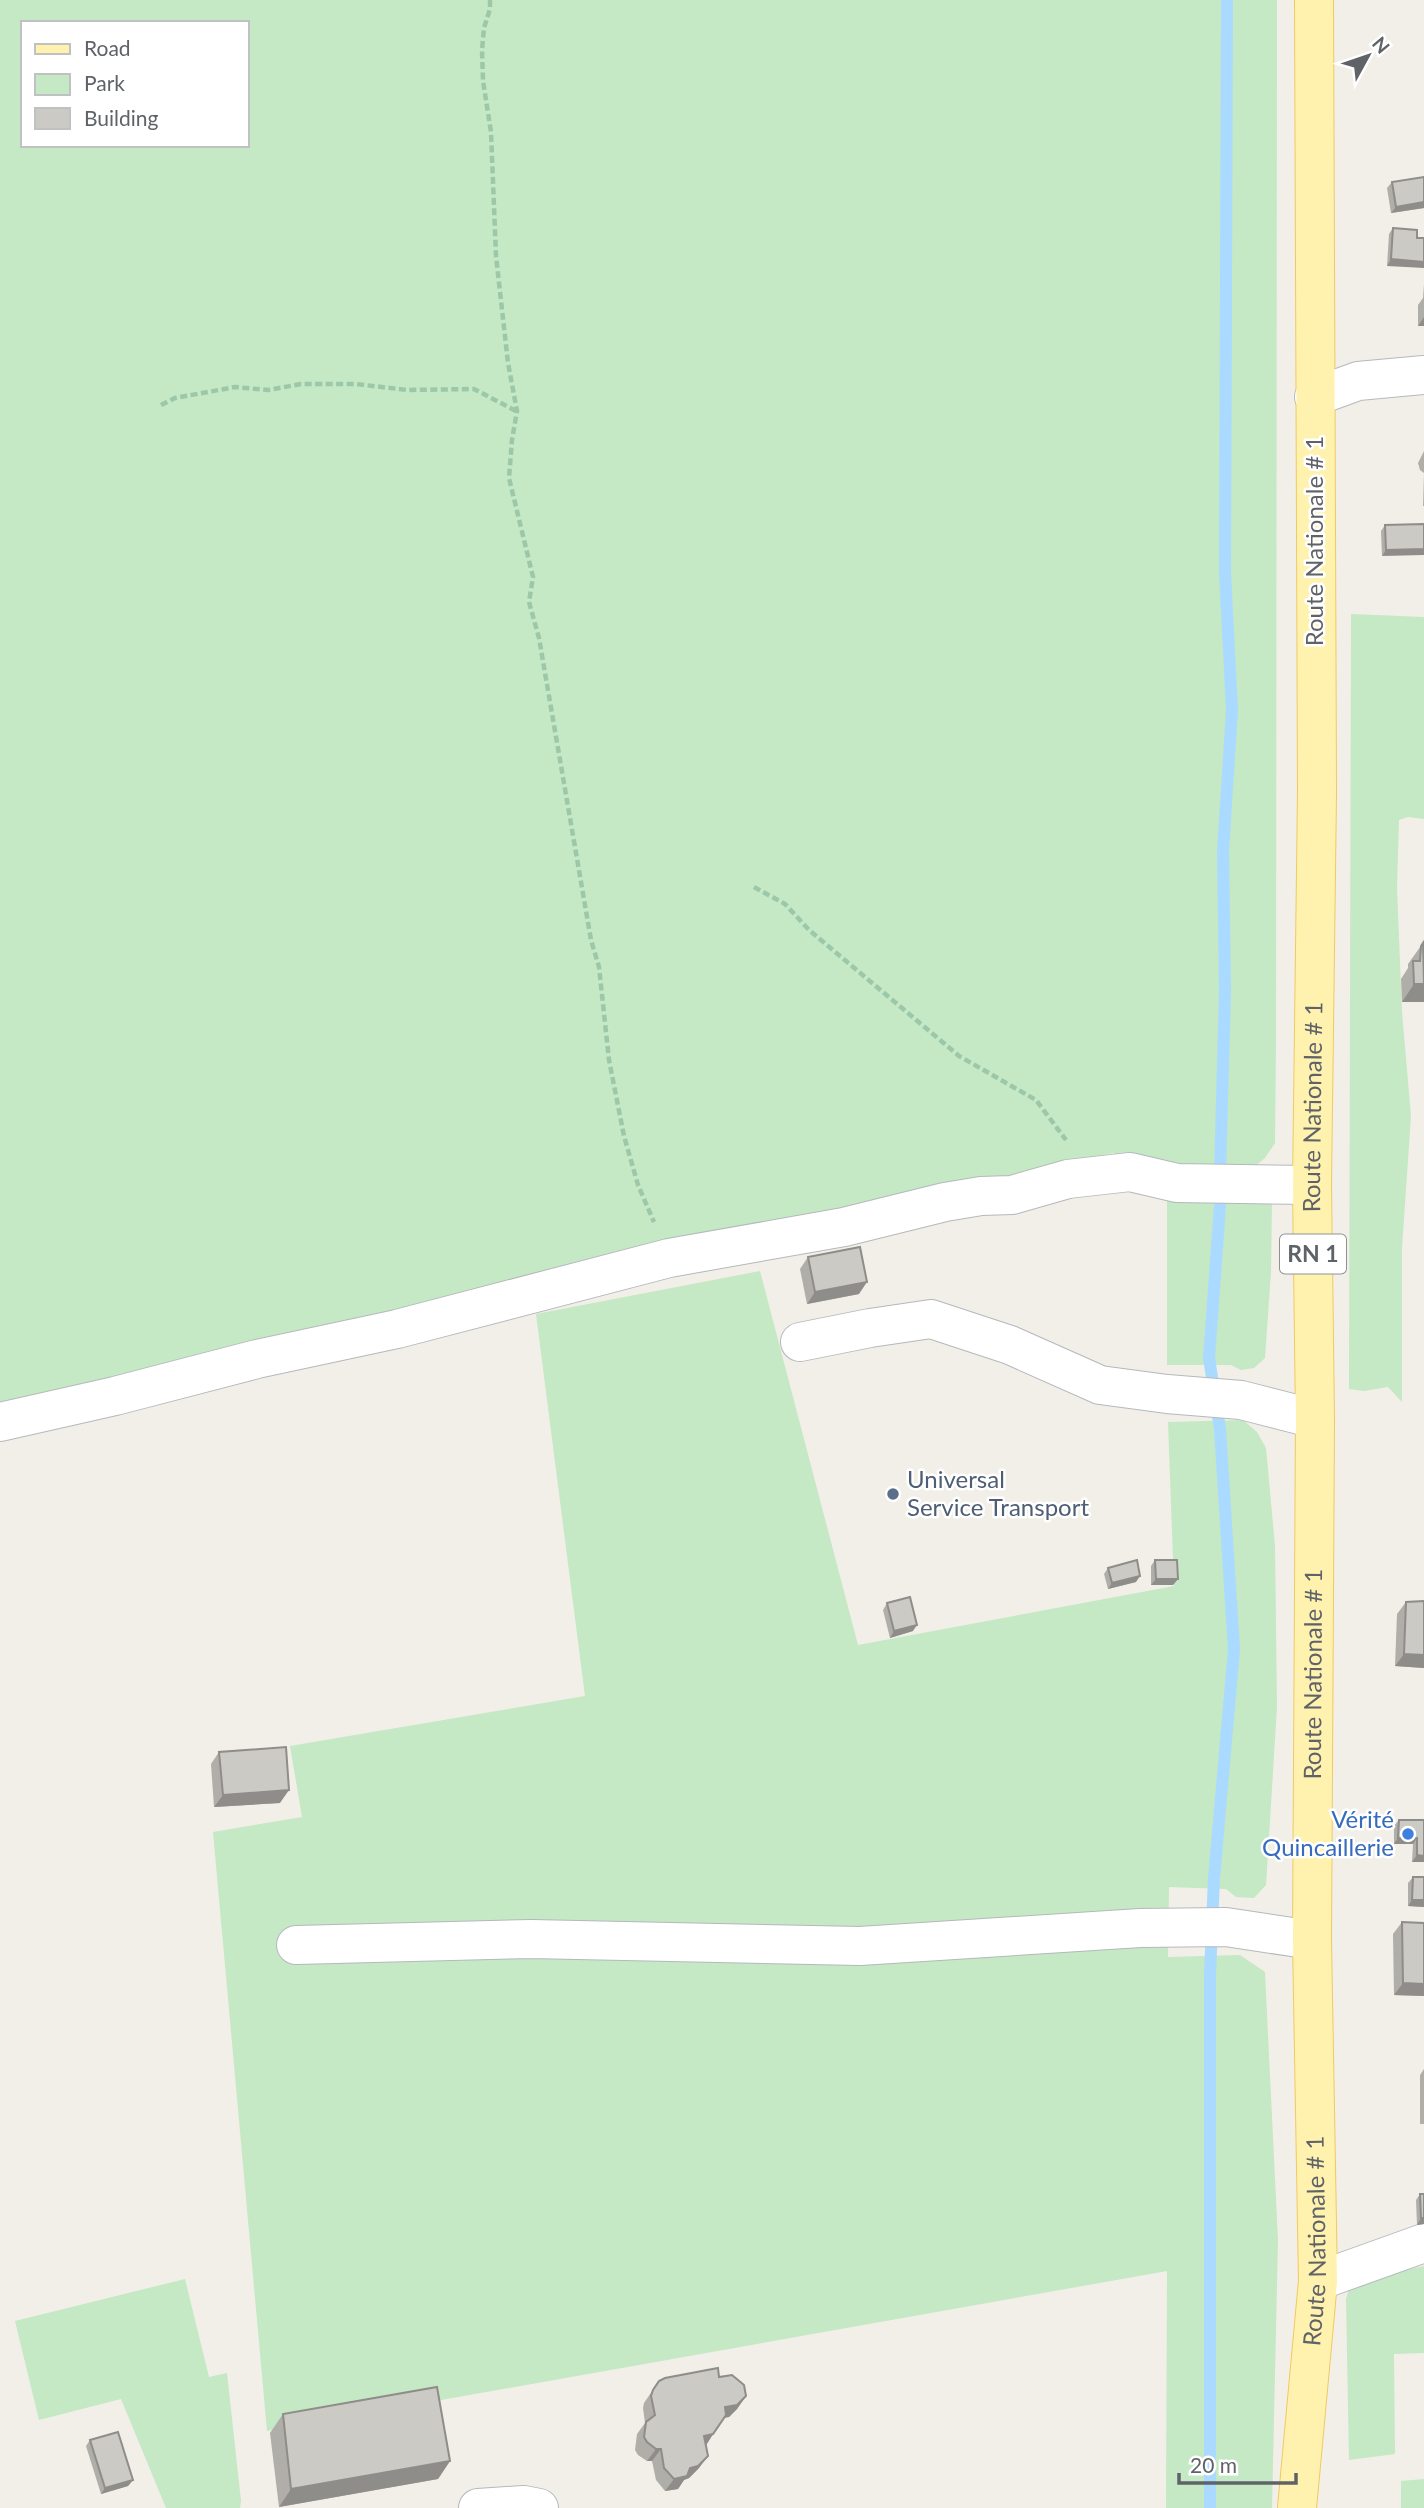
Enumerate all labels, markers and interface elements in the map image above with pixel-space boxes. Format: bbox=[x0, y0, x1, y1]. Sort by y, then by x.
legend bbox=[21, 21, 248, 147]
north arrow bbox=[1333, 21, 1403, 91]
text: N bbox=[1368, 32, 1395, 58]
text: Road bbox=[84, 35, 131, 60]
text: Park bbox=[84, 70, 125, 95]
text: Building bbox=[84, 105, 159, 130]
street label: Route Nationale # 1 bbox=[1299, 436, 1328, 646]
street label: Route Nationale # 1 bbox=[1296, 1002, 1327, 1213]
road number: RN 1 bbox=[1280, 1234, 1346, 1274]
place label: Universal Service Transport bbox=[907, 1464, 1089, 1521]
marker: Universal Service Transport bbox=[885, 1486, 901, 1502]
street label: Route Nationale # 1 bbox=[1297, 1569, 1327, 1779]
place label: Vérité Quincaillerie bbox=[1262, 1804, 1394, 1861]
marker: Vérité Quincaillerie bbox=[1400, 1826, 1416, 1842]
street label: Route Nationale # 1 bbox=[1296, 2135, 1331, 2347]
scale bar bbox=[1179, 2442, 1296, 2486]
text: 20 m bbox=[1190, 2452, 1237, 2477]

